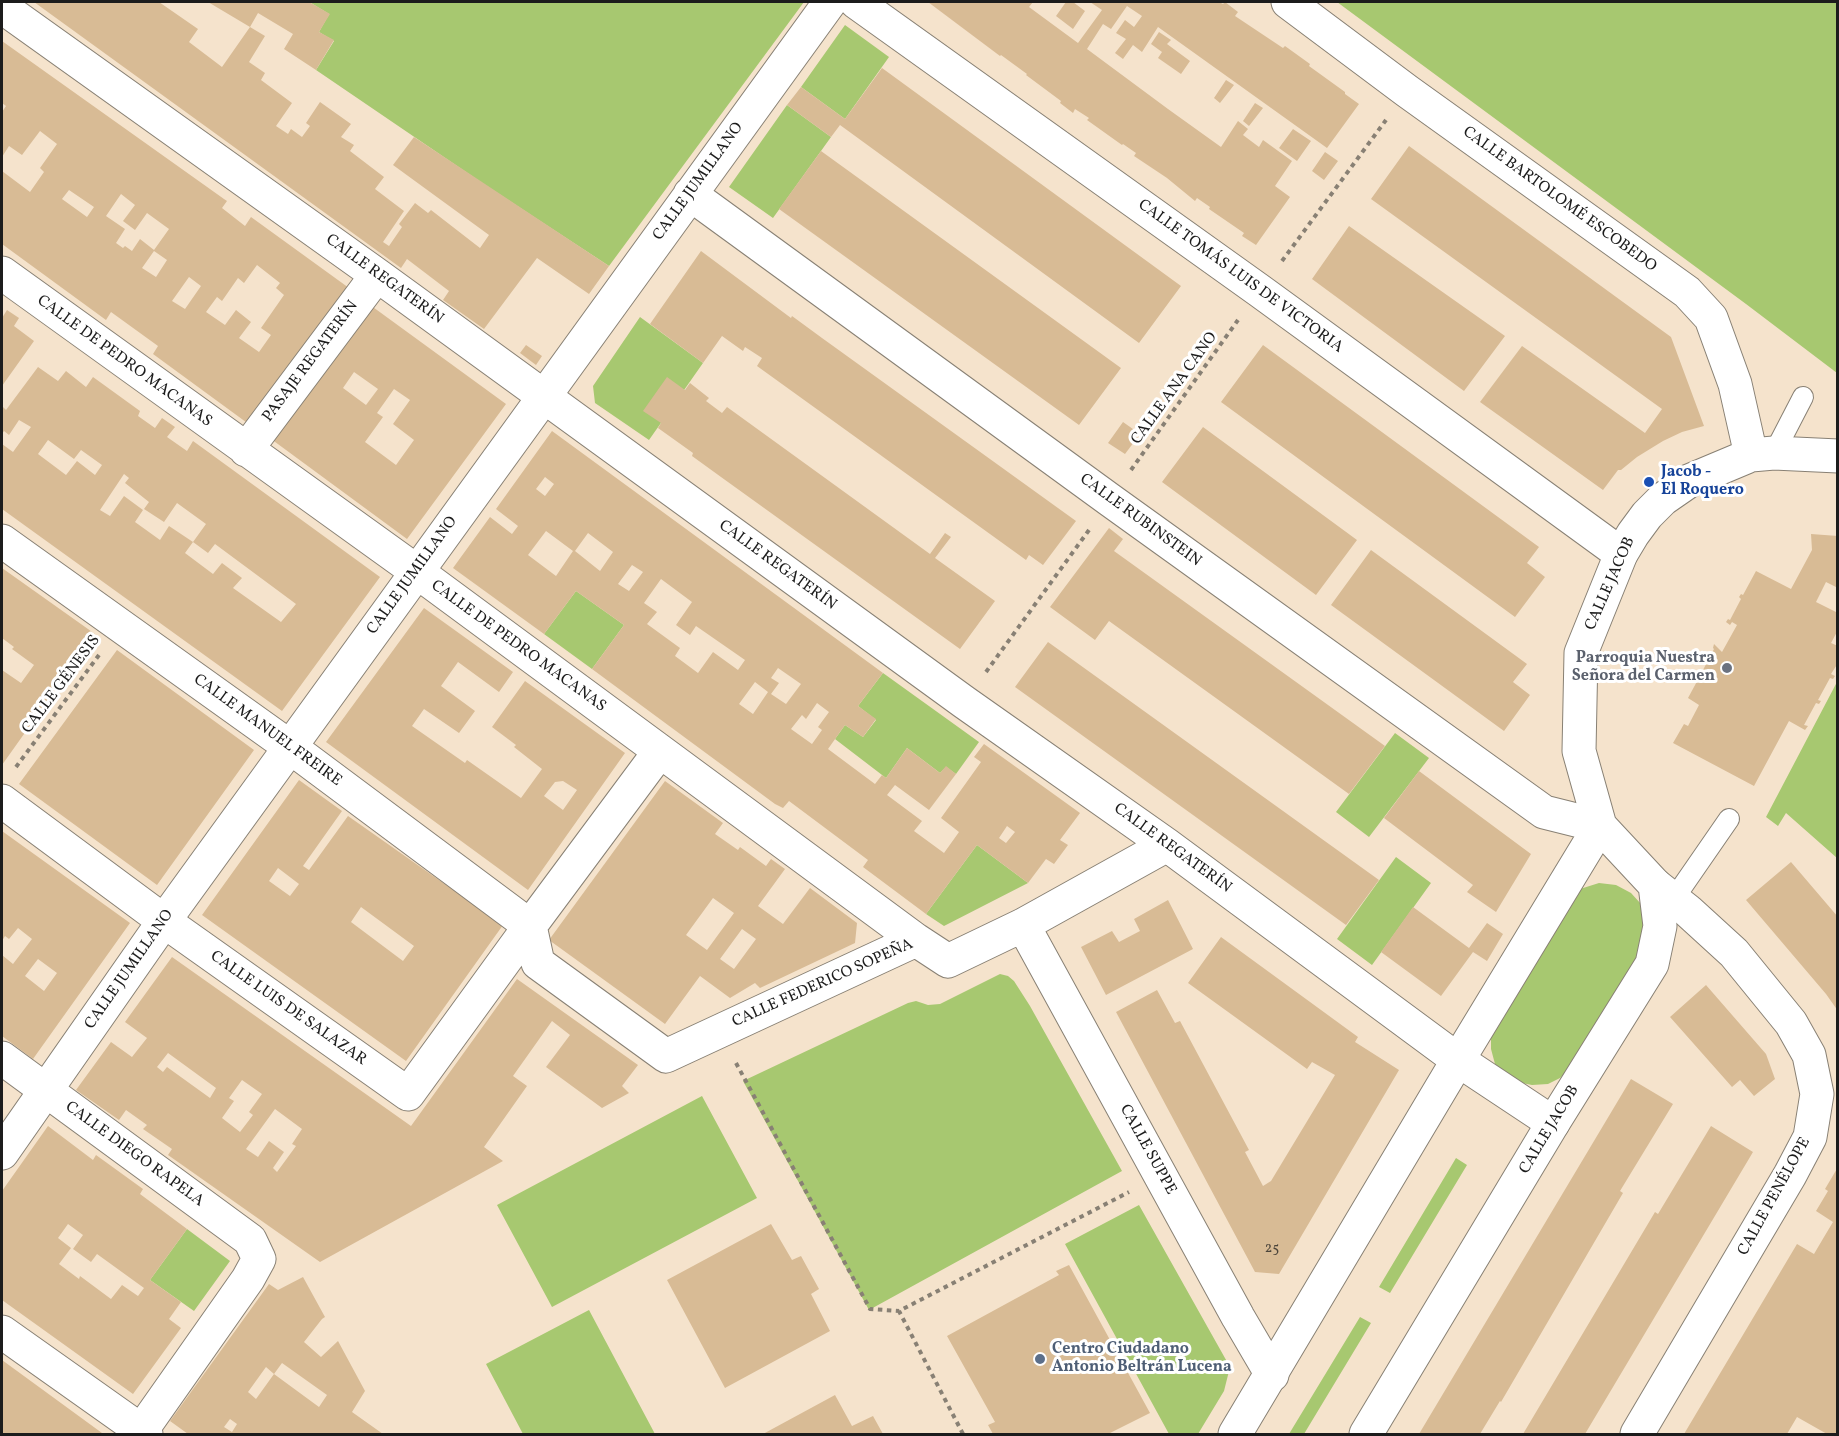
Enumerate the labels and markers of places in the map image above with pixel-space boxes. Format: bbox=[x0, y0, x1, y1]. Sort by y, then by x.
place label: Jacob - El Roquero bbox=[1661, 463, 1744, 501]
marker: Jacob - El Roquero bbox=[1642, 475, 1656, 489]
place label: Parroquia Nuestra Señora del Carmen bbox=[1572, 649, 1715, 687]
marker: Parroquia Nuestra Señora del Carmen bbox=[1720, 661, 1734, 675]
place label: Centro Ciudadano Antonio Beltrán Lucena bbox=[1052, 1340, 1232, 1378]
marker: Centro Ciudadano Antonio Beltrán Lucena bbox=[1033, 1352, 1047, 1366]

